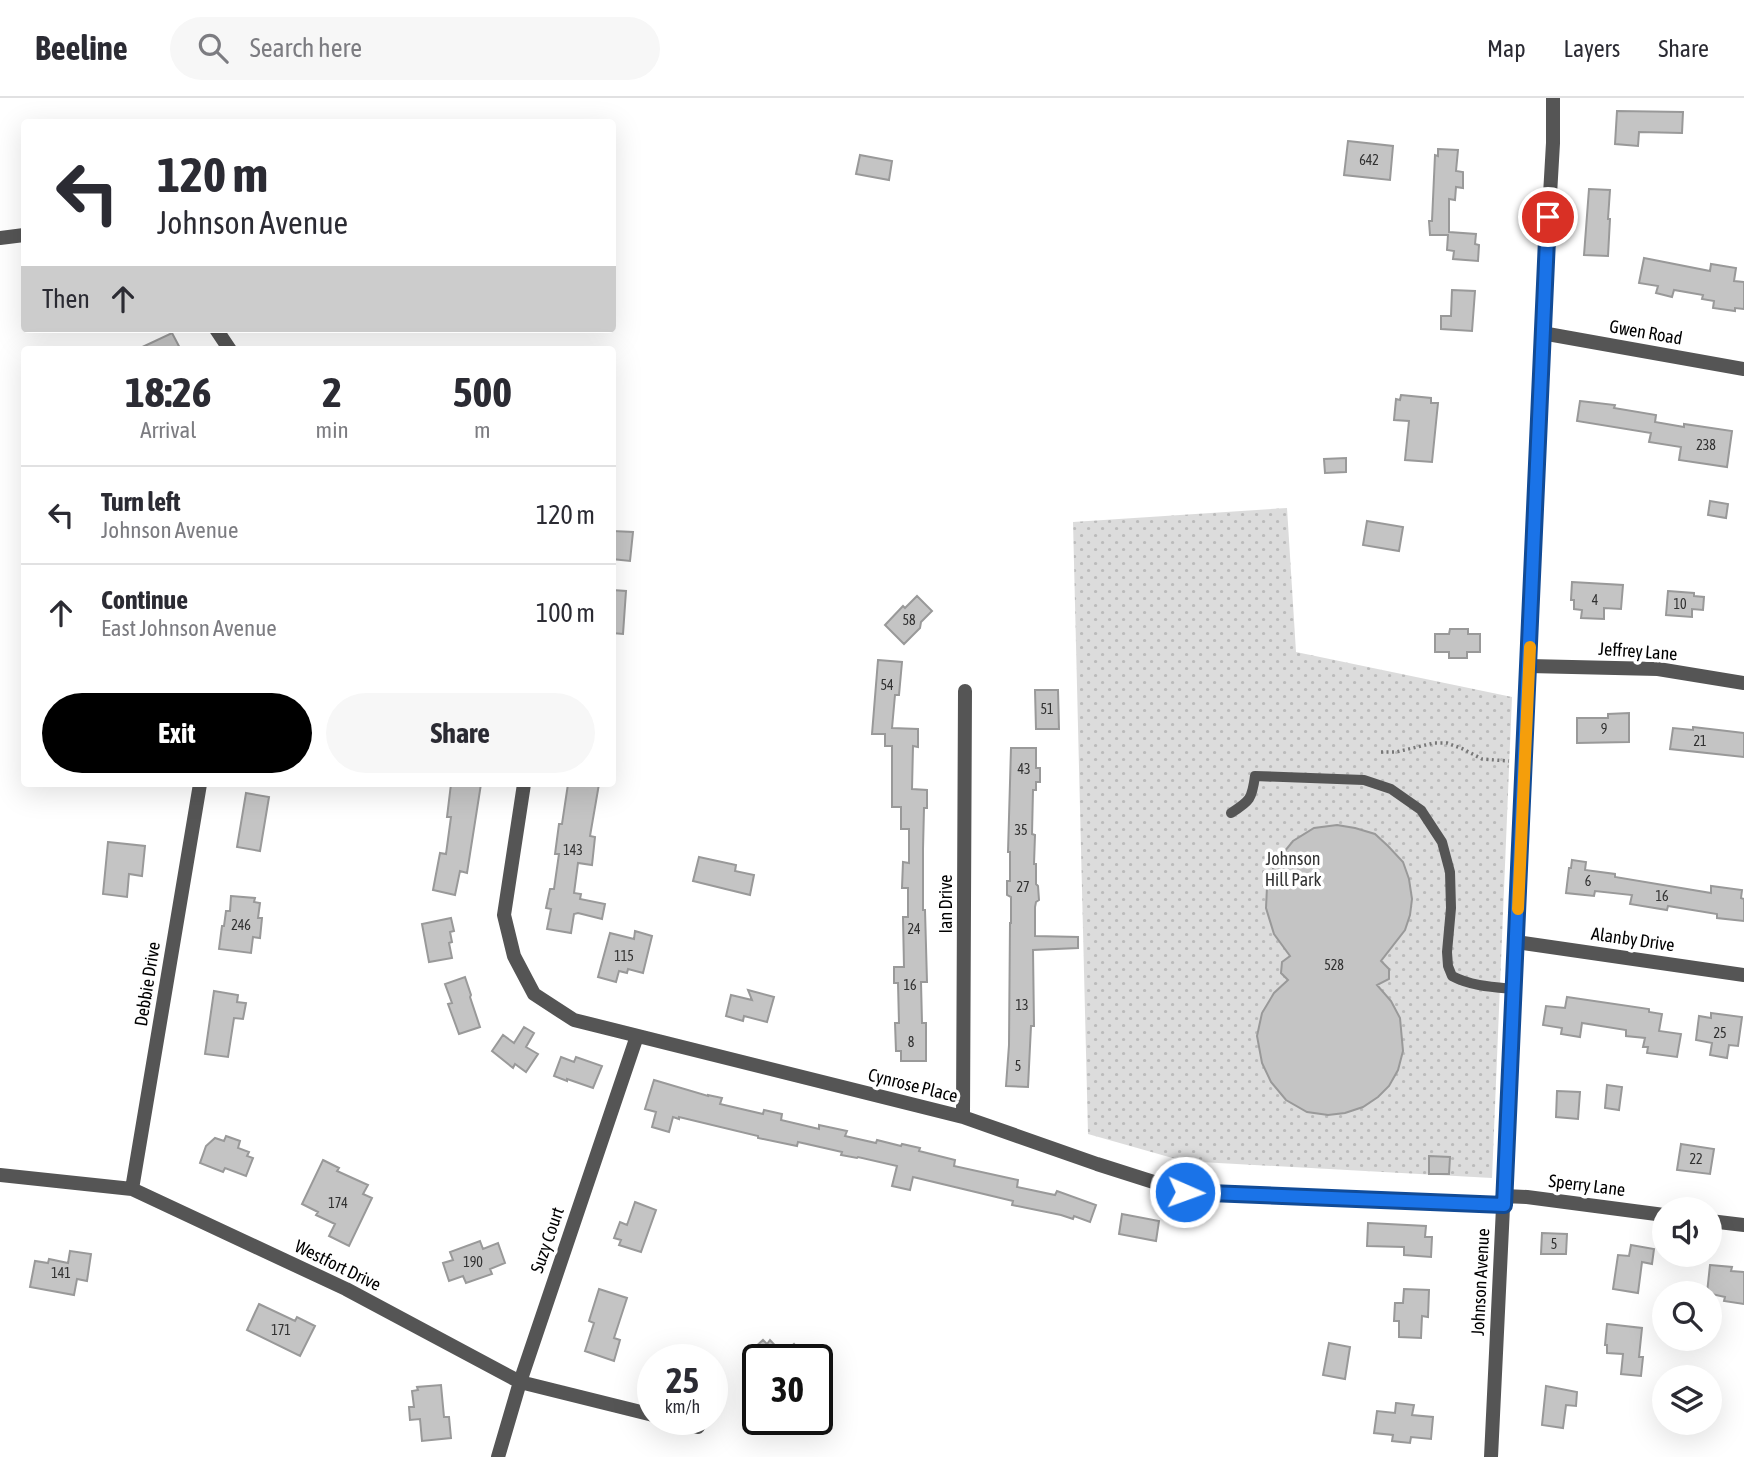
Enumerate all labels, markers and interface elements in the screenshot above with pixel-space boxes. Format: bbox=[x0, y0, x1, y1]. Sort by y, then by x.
search box bbox=[170, 17, 660, 80]
text: Beeline bbox=[35, 29, 128, 67]
icon: search bbox=[194, 29, 232, 67]
text: Search here bbox=[250, 33, 362, 63]
text: Map bbox=[1487, 35, 1526, 62]
text: Layers bbox=[1564, 35, 1620, 62]
text: Share bbox=[1658, 35, 1709, 62]
text: 120 m bbox=[157, 146, 268, 202]
icon: left bbox=[42, 147, 133, 238]
house number: 642 bbox=[1359, 152, 1379, 168]
pin bbox=[1518, 187, 1578, 247]
icon: arrive bbox=[1529, 198, 1567, 236]
text: Johnson Avenue bbox=[157, 204, 348, 241]
icon: ahead bbox=[104, 280, 142, 318]
text: Then bbox=[42, 284, 90, 314]
street label: Gwen Road bbox=[1608, 315, 1684, 349]
text: 18:26 bbox=[125, 368, 212, 416]
text: 2 bbox=[322, 368, 342, 416]
text: 500 bbox=[453, 368, 512, 416]
text: Arrival bbox=[140, 417, 196, 443]
text: min bbox=[316, 417, 349, 443]
text: m bbox=[474, 417, 491, 443]
house number: 238 bbox=[1696, 437, 1716, 453]
text: Turn left bbox=[101, 487, 181, 517]
icon: left bbox=[42, 496, 80, 534]
text: 120 m bbox=[536, 500, 595, 530]
text: Johnson Avenue bbox=[101, 517, 238, 543]
text: Continue bbox=[101, 585, 188, 615]
house number: 4 bbox=[1592, 592, 1599, 608]
icon: ahead bbox=[42, 594, 80, 632]
house number: 10 bbox=[1673, 596, 1687, 612]
text: 100 m bbox=[536, 598, 595, 628]
house number: 58 bbox=[902, 612, 916, 628]
text: East Johnson Avenue bbox=[101, 615, 277, 641]
street label: Jeffrey Lane bbox=[1598, 638, 1678, 664]
house number: 54 bbox=[880, 677, 894, 693]
button: Exit bbox=[42, 693, 312, 773]
button: Share bbox=[326, 693, 595, 773]
house number: 51 bbox=[1040, 701, 1054, 717]
house number: 9 bbox=[1601, 721, 1607, 737]
house number: 21 bbox=[1693, 733, 1707, 749]
house number: 43 bbox=[1017, 761, 1031, 777]
house number: 35 bbox=[1014, 822, 1028, 838]
house number: 143 bbox=[563, 842, 583, 858]
park label: Johnson Hill Park bbox=[1265, 848, 1321, 890]
house number: 6 bbox=[1585, 873, 1592, 889]
street label: Ian Drive bbox=[935, 874, 956, 934]
house number: 27 bbox=[1016, 879, 1030, 895]
house number: 16 bbox=[1655, 888, 1669, 904]
house number: 246 bbox=[231, 917, 251, 933]
house number: 24 bbox=[907, 921, 921, 937]
street label: Alanby Drive bbox=[1590, 923, 1676, 955]
street label: Debbie Drive bbox=[130, 940, 164, 1028]
house number: 115 bbox=[614, 948, 634, 964]
house number: 528 bbox=[1324, 957, 1344, 973]
house number: 16 bbox=[903, 977, 917, 993]
house number: 13 bbox=[1015, 997, 1029, 1013]
house number: 25 bbox=[1713, 1025, 1727, 1041]
house number: 8 bbox=[908, 1034, 915, 1050]
house number: 5 bbox=[1015, 1058, 1021, 1074]
street label: Cynrose Place bbox=[866, 1064, 960, 1106]
house number: 22 bbox=[1689, 1151, 1703, 1167]
position arrow bbox=[1148, 1155, 1222, 1229]
street label: Sperry Lane bbox=[1547, 1170, 1627, 1200]
house number: 174 bbox=[328, 1195, 348, 1211]
map controls bbox=[1652, 1197, 1722, 1435]
button: sound bbox=[1652, 1197, 1722, 1267]
street label: Suzy Court bbox=[526, 1204, 568, 1276]
street label: Johnson Avenue bbox=[1467, 1228, 1493, 1336]
street label: Westfort Drive bbox=[291, 1235, 385, 1295]
house number: 5 bbox=[1551, 1236, 1557, 1252]
house number: 190 bbox=[463, 1254, 483, 1270]
house number: 141 bbox=[51, 1265, 71, 1281]
button: search bbox=[1652, 1281, 1722, 1351]
house number: 171 bbox=[271, 1322, 291, 1338]
speed limit sign: 30 bbox=[742, 1344, 833, 1435]
text: 25 bbox=[666, 1360, 699, 1400]
button: layers bbox=[1652, 1365, 1722, 1435]
text: km/h bbox=[665, 1396, 700, 1417]

